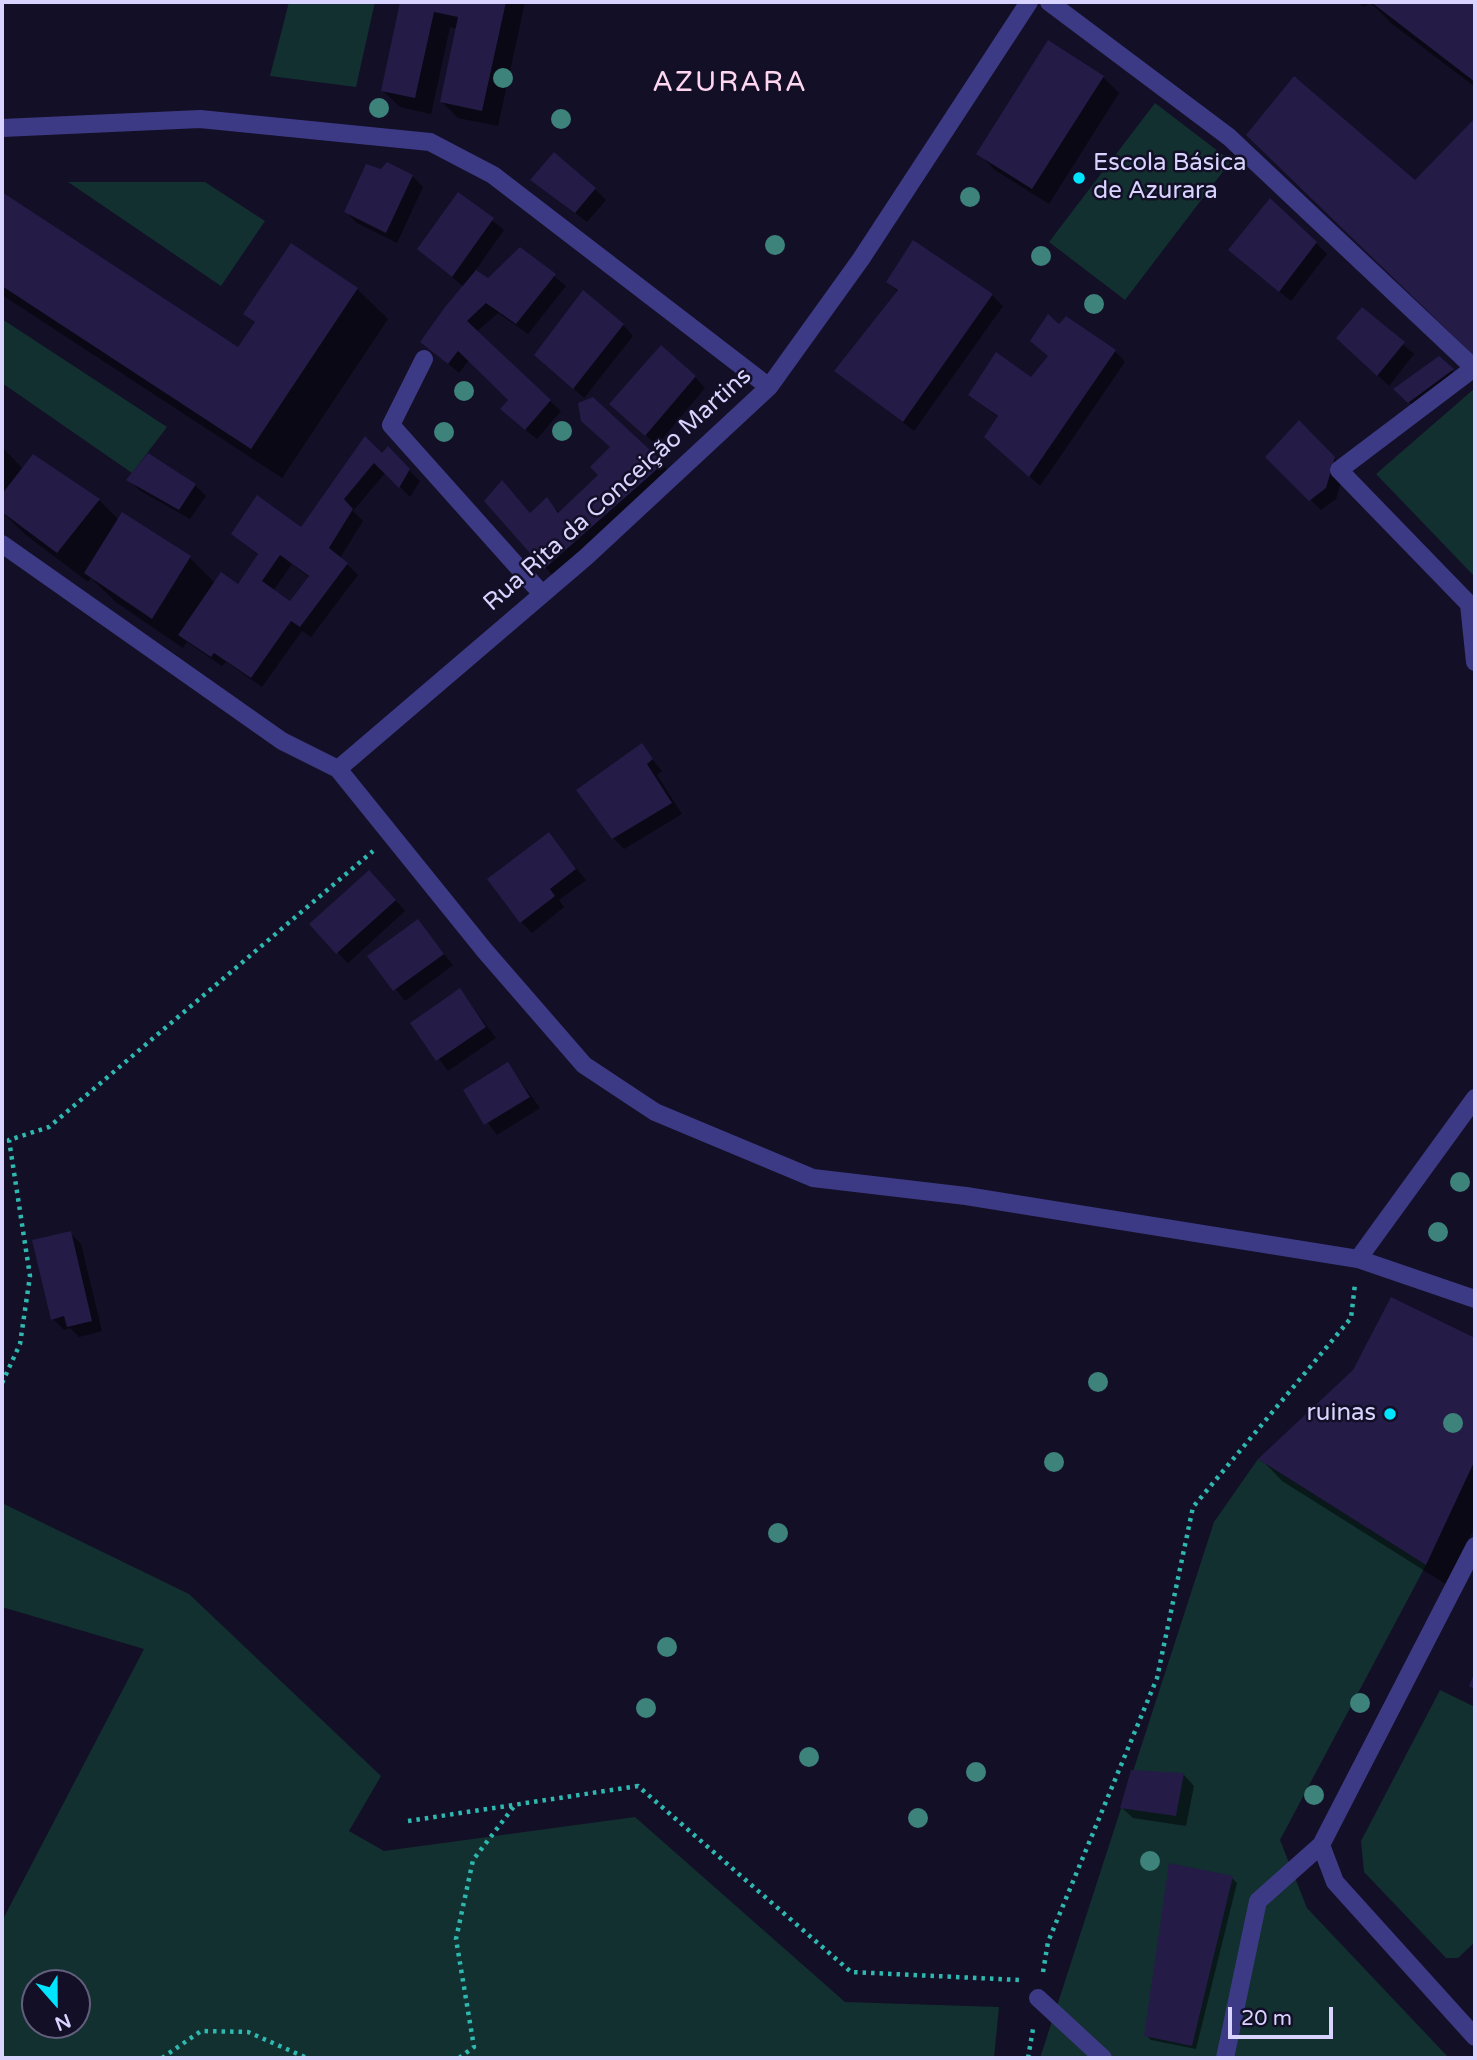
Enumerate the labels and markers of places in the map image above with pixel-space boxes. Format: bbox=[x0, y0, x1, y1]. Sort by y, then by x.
place label: Escola Básica de Azurara bbox=[1093, 150, 1247, 206]
marker: Escola Básica de Azurara bbox=[1071, 170, 1087, 186]
place label: ruinas bbox=[1307, 1400, 1376, 1428]
marker: ruinas bbox=[1382, 1406, 1398, 1422]

